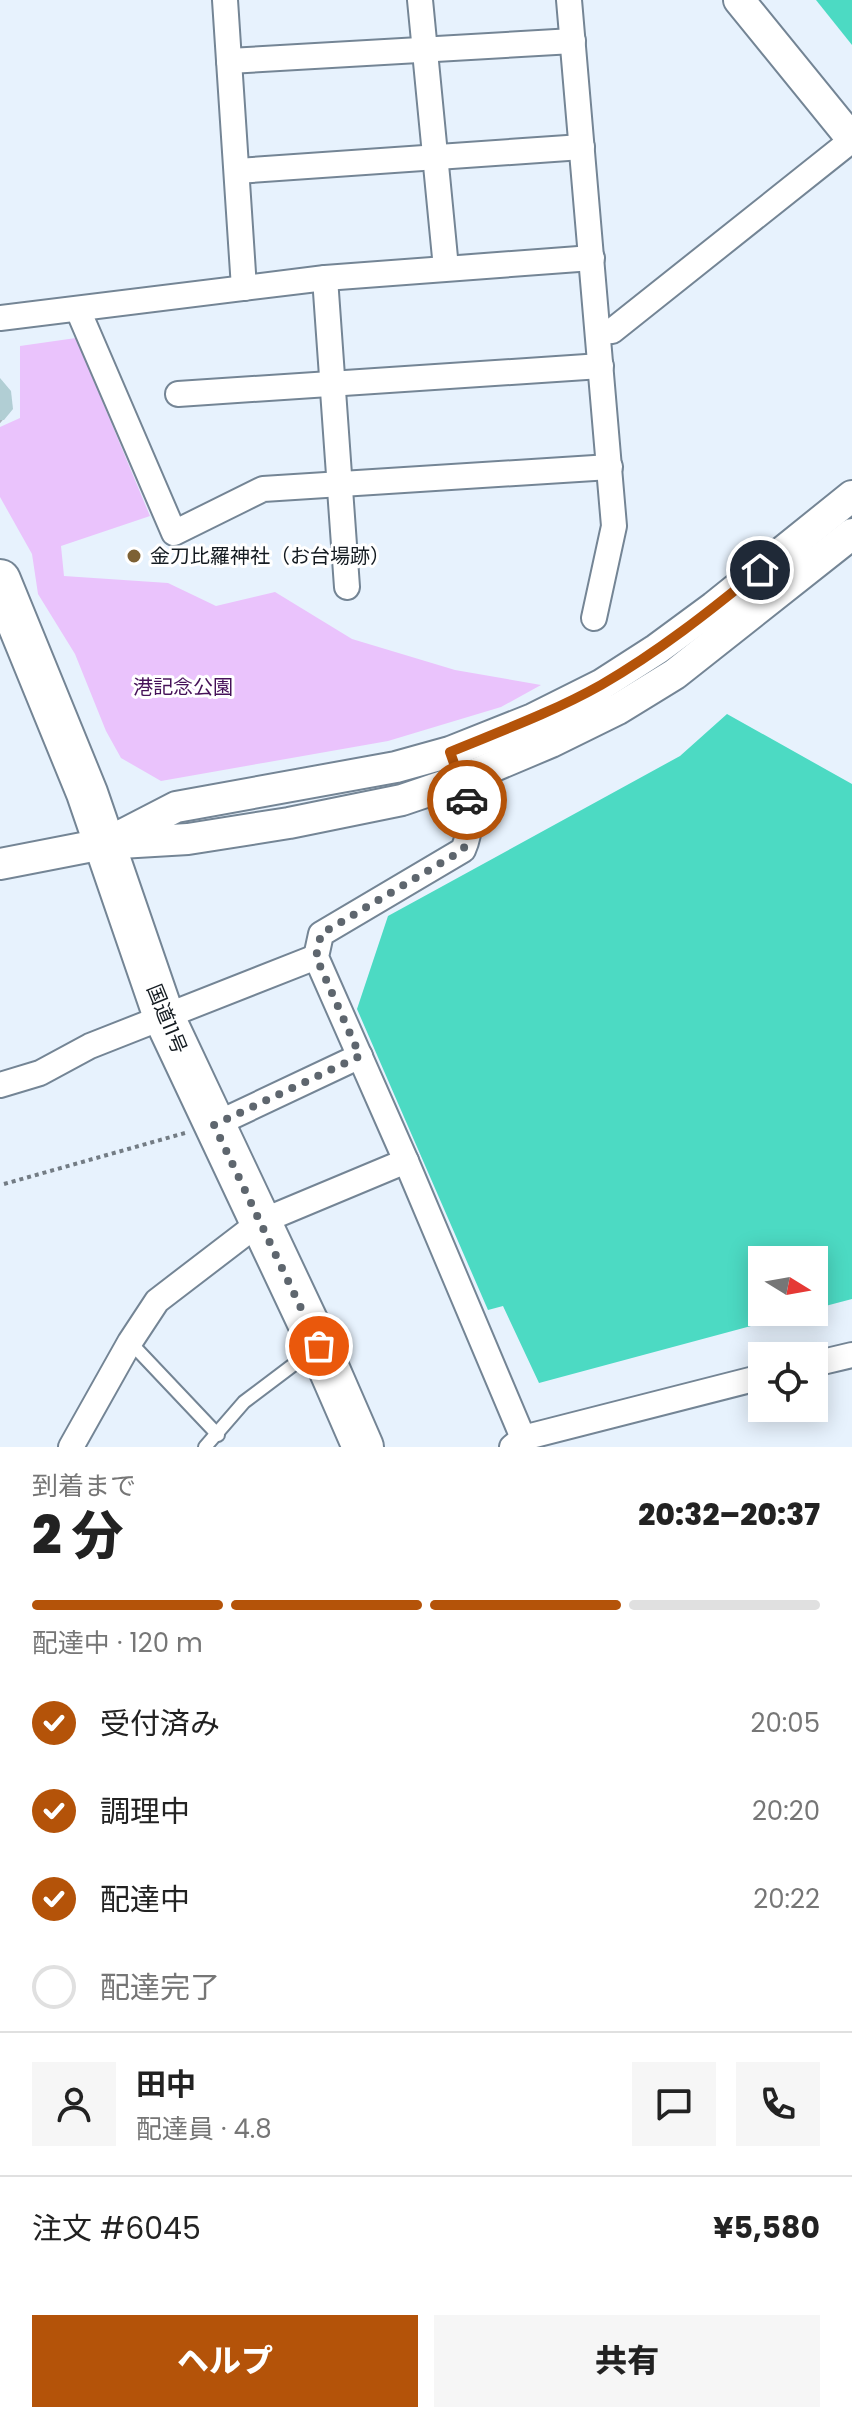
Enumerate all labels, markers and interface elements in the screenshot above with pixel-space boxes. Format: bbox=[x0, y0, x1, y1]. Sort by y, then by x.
pin bbox=[726, 536, 794, 604]
place label: 金刀比羅神社（お台場跡） bbox=[150, 542, 390, 570]
marker: 金刀比羅神社（お台場跡） bbox=[125, 547, 143, 565]
icon: home bbox=[738, 548, 782, 592]
park label: 港記念公園 bbox=[133, 673, 233, 701]
courier bbox=[427, 760, 507, 840]
icon: car bbox=[445, 778, 489, 822]
street label: 国道11号 bbox=[140, 980, 194, 1058]
north arrow bbox=[748, 1246, 828, 1326]
map controls bbox=[748, 1246, 828, 1422]
pin bbox=[285, 1312, 353, 1380]
icon: bag bbox=[297, 1324, 341, 1368]
button: locate bbox=[748, 1342, 828, 1422]
text: 到着まで bbox=[32, 1468, 136, 1504]
text: 20:32–20:37 bbox=[638, 1493, 820, 1536]
text: 2 分 bbox=[32, 1499, 124, 1572]
text: 配達中 · 120 m bbox=[32, 1625, 203, 1661]
icon: check bbox=[32, 1701, 76, 1745]
text: 受付済み bbox=[100, 1702, 220, 1745]
text: 20:05 bbox=[751, 1705, 820, 1741]
icon: check bbox=[32, 1789, 76, 1833]
text: 調理中 bbox=[100, 1790, 190, 1833]
text: 20:20 bbox=[752, 1793, 820, 1829]
icon: check bbox=[32, 1877, 76, 1921]
text: 配達中 bbox=[100, 1878, 190, 1921]
text: 20:22 bbox=[753, 1881, 820, 1917]
text: 配達完了 bbox=[100, 1966, 220, 2009]
button: person bbox=[32, 2062, 116, 2146]
button: chat bbox=[632, 2062, 716, 2146]
button: phone bbox=[736, 2062, 820, 2146]
text: 田中 bbox=[136, 2063, 196, 2106]
text: 配達員 · 4.8 bbox=[136, 2111, 272, 2147]
text: ¥5,580 bbox=[713, 2206, 820, 2249]
text: 注文 #6045 bbox=[32, 2207, 201, 2250]
button: ヘルプ bbox=[32, 2315, 418, 2407]
button: 共有 bbox=[434, 2315, 820, 2407]

